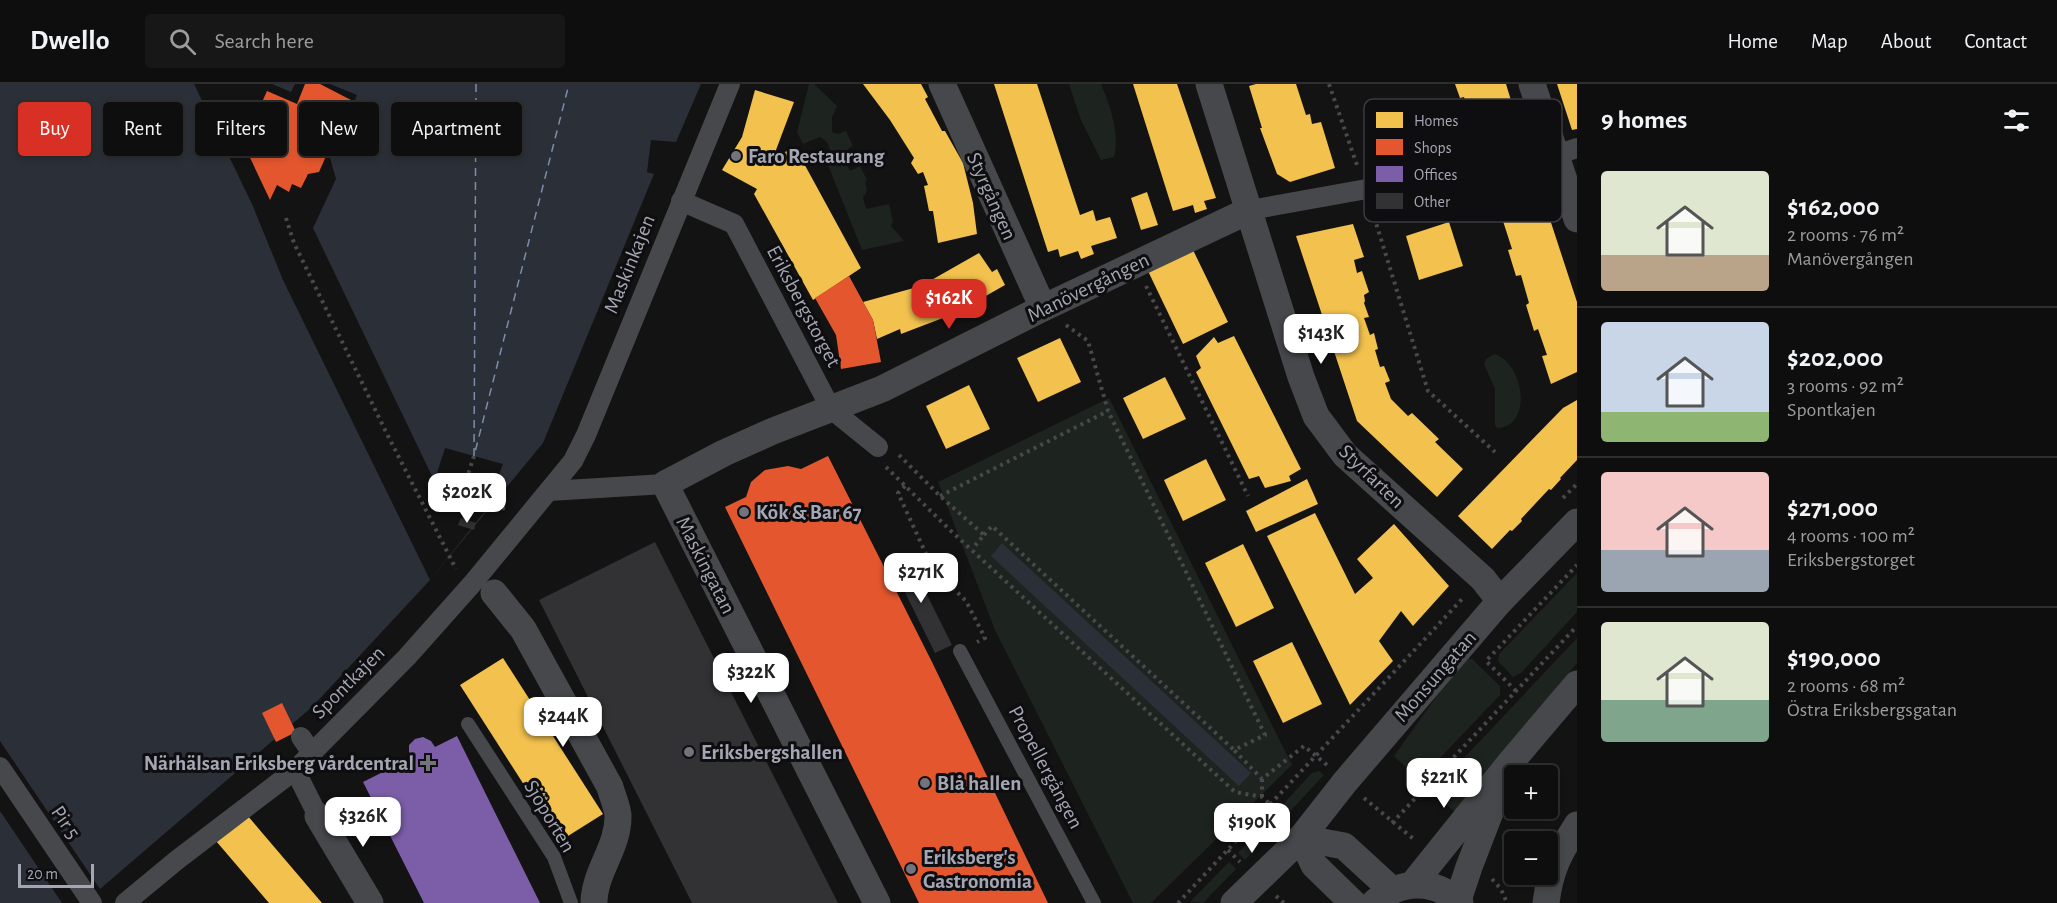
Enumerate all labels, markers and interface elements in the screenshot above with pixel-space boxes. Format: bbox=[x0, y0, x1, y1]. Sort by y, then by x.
search box bbox=[145, 14, 565, 68]
icon: search bbox=[166, 25, 199, 58]
text: Dwello bbox=[30, 27, 109, 55]
text: Search here bbox=[214, 30, 314, 52]
text: Home bbox=[1727, 31, 1778, 52]
text: Map bbox=[1811, 31, 1848, 52]
text: About bbox=[1881, 31, 1931, 52]
text: Contact bbox=[1964, 31, 2027, 52]
legend bbox=[1364, 99, 1562, 222]
chip: Buy bbox=[18, 102, 91, 156]
chip: Rent bbox=[103, 102, 183, 156]
chip: Filters bbox=[195, 102, 287, 156]
chip: New bbox=[299, 102, 379, 156]
chip: Apartment bbox=[391, 102, 522, 156]
icon: filters bbox=[2000, 104, 2033, 137]
text: 9 homes bbox=[1601, 107, 1687, 133]
text: Homes bbox=[1414, 113, 1458, 129]
text: Shops bbox=[1414, 140, 1452, 156]
place label: Faro Restaurang bbox=[748, 146, 885, 167]
marker: Faro Restaurang bbox=[729, 149, 743, 163]
street label: Styrgången bbox=[963, 149, 1020, 243]
text: Offices bbox=[1414, 167, 1457, 183]
text: Other bbox=[1414, 194, 1451, 210]
text: $162,000 bbox=[1787, 194, 1879, 220]
icon: home bbox=[1649, 195, 1721, 267]
street label: Maskinkajen bbox=[600, 212, 659, 316]
text: 2 rooms · 76 m² bbox=[1787, 225, 1904, 245]
street label: Eriksbergstorget bbox=[763, 242, 844, 371]
street label: Manövergången bbox=[1024, 249, 1153, 326]
text: Manövergången bbox=[1787, 249, 1913, 269]
pin: $162K bbox=[907, 279, 991, 330]
text: $162K bbox=[926, 288, 972, 308]
pin: $143K bbox=[1279, 314, 1363, 365]
text: $143K bbox=[1298, 323, 1344, 343]
text: $202,000 bbox=[1787, 345, 1883, 371]
icon: home bbox=[1649, 346, 1721, 418]
text: 3 rooms · 92 m² bbox=[1787, 376, 1904, 396]
text: Spontkajen bbox=[1787, 400, 1876, 420]
street label: Styrfarten bbox=[1335, 440, 1408, 512]
pin: $202K bbox=[425, 473, 509, 524]
text: $202K bbox=[442, 482, 492, 502]
text: $271,000 bbox=[1787, 495, 1878, 521]
icon: home bbox=[1649, 496, 1721, 568]
place label: Kök & Bar 67 bbox=[756, 502, 862, 523]
marker: Kök & Bar 67 bbox=[737, 505, 751, 519]
street label: Maskingatan bbox=[672, 513, 739, 617]
text: 4 rooms · 100 m² bbox=[1787, 526, 1915, 546]
text: Eriksbergstorget bbox=[1787, 550, 1915, 570]
pin: $271K bbox=[879, 553, 963, 604]
text: $271K bbox=[898, 562, 944, 582]
street label: Monsungatan bbox=[1390, 627, 1480, 726]
street label: Spontkajen bbox=[308, 642, 389, 723]
text: $190,000 bbox=[1787, 645, 1881, 671]
icon: home bbox=[1649, 646, 1721, 718]
pin: $322K bbox=[709, 653, 793, 704]
text: $322K bbox=[727, 662, 775, 682]
text: 2 rooms · 68 m² bbox=[1787, 676, 1905, 696]
pin: $244K bbox=[521, 697, 605, 748]
text: Östra Eriksbergsgatan bbox=[1787, 700, 1957, 720]
street label: Propellergången bbox=[1004, 702, 1087, 832]
text: $244K bbox=[538, 706, 588, 726]
place label: Eriksbergshallen bbox=[701, 742, 843, 763]
marker: Eriksbergshallen bbox=[682, 745, 696, 759]
place label: Närhälsan Eriksberg vårdcentral bbox=[144, 753, 414, 774]
marker: Närhälsan Eriksberg vårdcentral bbox=[419, 754, 437, 772]
pin: $221K bbox=[1402, 758, 1486, 809]
map controls bbox=[1504, 765, 1558, 885]
button: + bbox=[1504, 765, 1558, 819]
text: $221K bbox=[1421, 767, 1467, 787]
place label: Blå hallen bbox=[937, 773, 1021, 794]
marker: Blå hallen bbox=[918, 776, 932, 790]
street label: Sjöporten bbox=[520, 777, 579, 856]
pin: $326K bbox=[321, 797, 405, 848]
street label: Pir 5 bbox=[47, 802, 84, 843]
pin: $190K bbox=[1210, 803, 1294, 854]
text: $326K bbox=[339, 806, 387, 826]
text: $190K bbox=[1228, 812, 1276, 832]
button: − bbox=[1504, 831, 1558, 885]
place label: Eriksberg's Gastronomia bbox=[923, 847, 1032, 892]
scale bar bbox=[18, 861, 94, 888]
marker: Eriksberg's Gastronomia bbox=[904, 862, 918, 876]
text: 20 m bbox=[27, 866, 58, 882]

